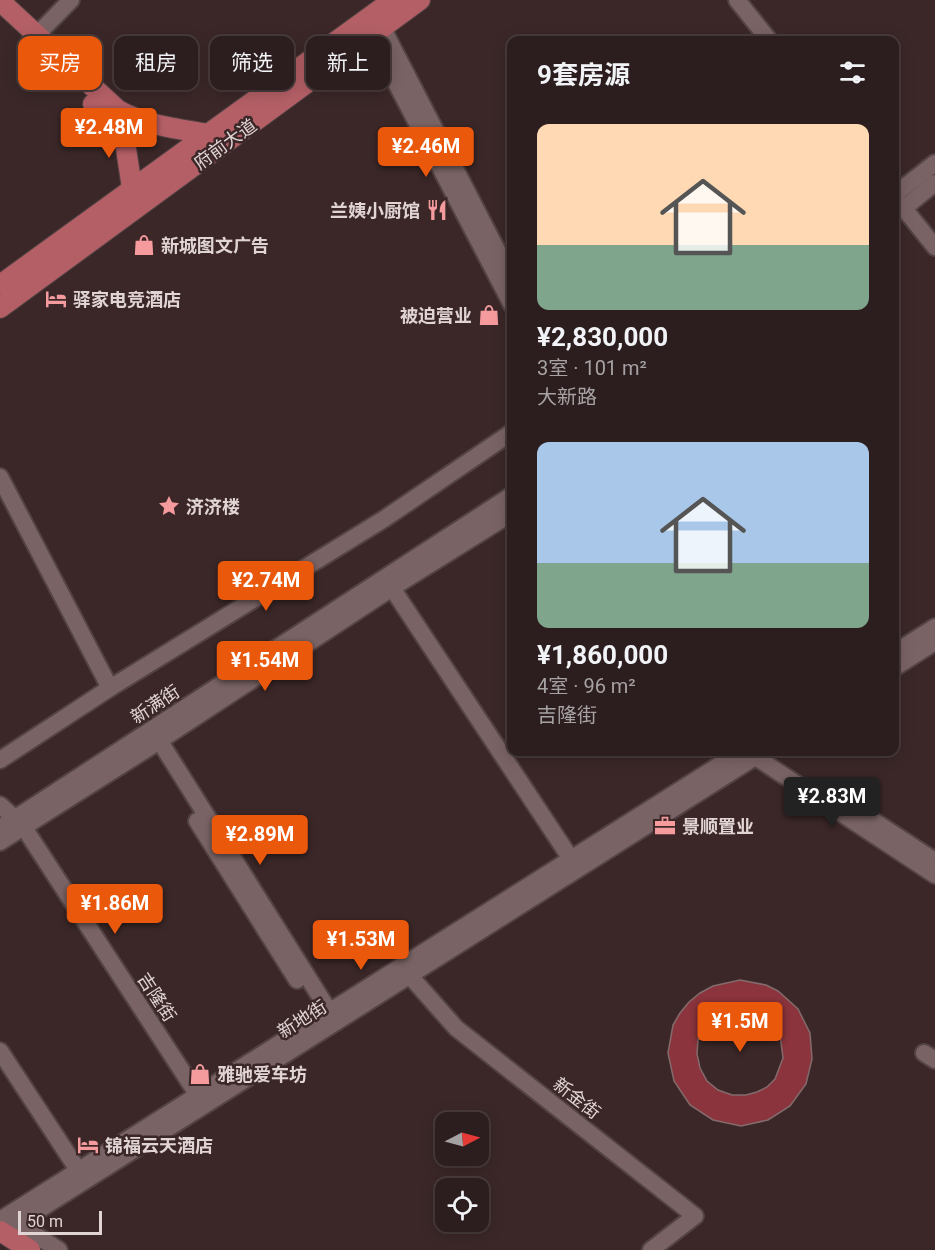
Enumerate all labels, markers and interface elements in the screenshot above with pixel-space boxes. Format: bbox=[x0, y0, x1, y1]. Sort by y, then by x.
chip: 买房 bbox=[18, 36, 102, 90]
chip: 租房 bbox=[114, 36, 198, 90]
chip: 筛选 bbox=[210, 36, 294, 90]
chip: 新上 bbox=[306, 36, 390, 90]
icon: filters bbox=[836, 56, 869, 89]
text: 9套房源 bbox=[537, 60, 630, 90]
pin: ¥2.48M bbox=[60, 108, 158, 159]
street label: 府前大道 bbox=[190, 114, 260, 174]
text: ¥2.48M bbox=[75, 115, 143, 139]
pin: ¥2.46M bbox=[377, 127, 475, 178]
text: ¥2.46M bbox=[392, 134, 460, 158]
icon: home bbox=[649, 163, 757, 271]
restaurant icon: 兰姨小厨馆 bbox=[425, 198, 449, 222]
place label: 兰姨小厨馆 bbox=[330, 200, 420, 221]
shop icon: 新城图文广告 bbox=[132, 233, 156, 257]
place label: 新城图文广告 bbox=[161, 235, 269, 256]
hotel icon: 驿家电竞酒店 bbox=[44, 287, 68, 311]
place label: 驿家电竞酒店 bbox=[73, 289, 181, 310]
shop icon: 被迫营业 bbox=[477, 303, 501, 327]
place label: 被迫营业 bbox=[400, 305, 472, 326]
text: ¥2,830,000 bbox=[537, 322, 668, 352]
text: 3室 · 101 m² bbox=[537, 356, 647, 380]
text: 大新路 bbox=[537, 385, 597, 409]
icon: home bbox=[649, 481, 757, 589]
place icon: 济济楼 bbox=[157, 494, 181, 518]
place label: 济济楼 bbox=[186, 496, 240, 517]
pin: ¥2.74M bbox=[217, 561, 315, 612]
text: ¥2.74M bbox=[232, 568, 300, 592]
text: ¥1,860,000 bbox=[537, 640, 668, 670]
pin: ¥1.54M bbox=[216, 641, 314, 692]
text: ¥1.54M bbox=[231, 648, 299, 672]
text: 4室 · 96 m² bbox=[537, 674, 636, 698]
street label: 新满街 bbox=[127, 680, 183, 728]
text: 吉隆街 bbox=[537, 703, 597, 727]
pin: ¥2.83M bbox=[783, 777, 881, 828]
text: ¥2.83M bbox=[798, 784, 866, 808]
office icon: 景顺置业 bbox=[653, 814, 677, 838]
pin: ¥2.89M bbox=[211, 815, 309, 866]
place label: 景顺置业 bbox=[682, 816, 754, 837]
text: ¥2.89M bbox=[226, 822, 294, 846]
pin: ¥1.86M bbox=[66, 884, 164, 935]
text: ¥1.86M bbox=[81, 891, 149, 915]
pin: ¥1.53M bbox=[312, 920, 410, 971]
text: ¥1.53M bbox=[327, 927, 395, 951]
street label: 吉隆街 bbox=[133, 969, 181, 1025]
street label: 新地街 bbox=[274, 996, 330, 1042]
pin: ¥1.5M bbox=[698, 1002, 782, 1053]
text: ¥1.5M bbox=[712, 1009, 768, 1033]
shop icon: 雅驰爱车坊 bbox=[188, 1062, 212, 1086]
place label: 雅驰爱车坊 bbox=[217, 1064, 307, 1085]
street label: 新金街 bbox=[549, 1073, 605, 1123]
north arrow bbox=[435, 1112, 489, 1166]
map controls bbox=[435, 1112, 489, 1232]
hotel icon: 锦福云天酒店 bbox=[76, 1133, 100, 1157]
place label: 锦福云天酒店 bbox=[105, 1135, 213, 1156]
button: locate bbox=[435, 1178, 489, 1232]
scale bar bbox=[18, 1208, 102, 1236]
text: 50 m bbox=[27, 1212, 63, 1231]

